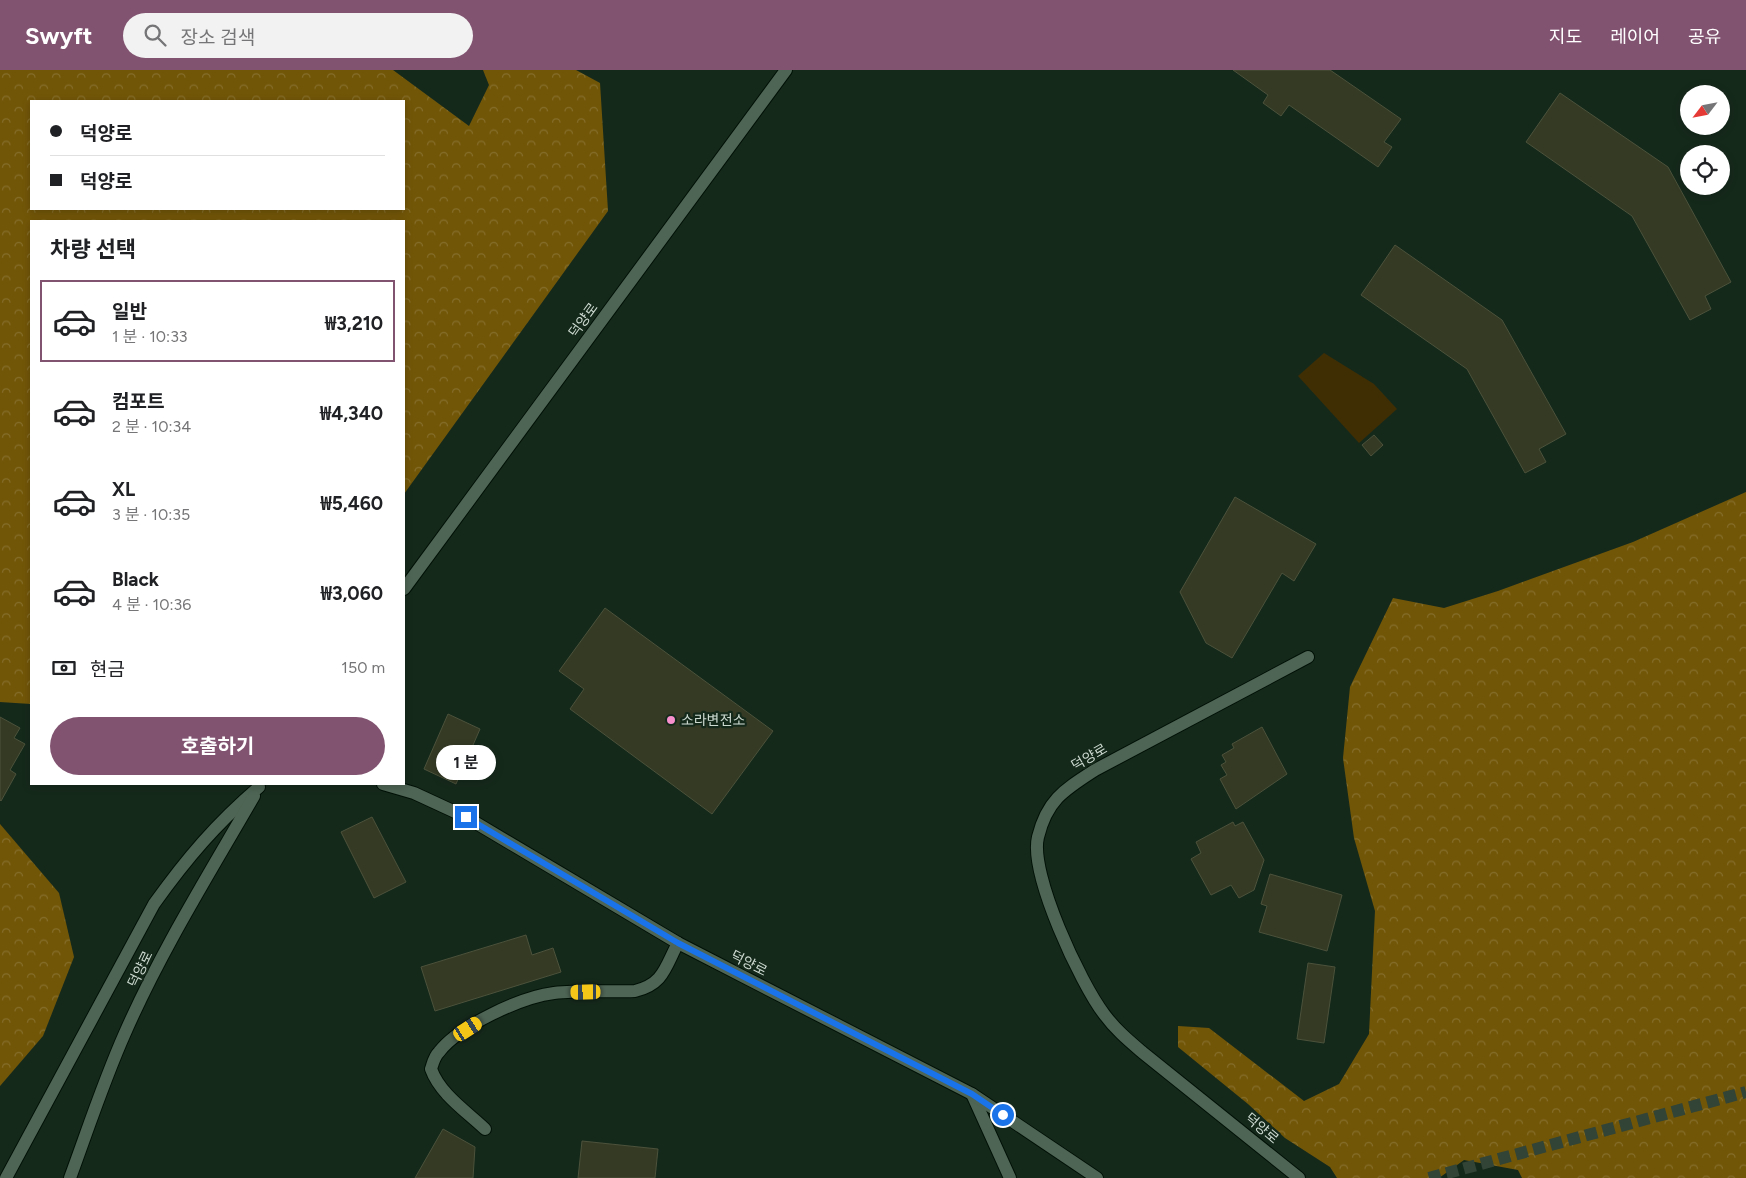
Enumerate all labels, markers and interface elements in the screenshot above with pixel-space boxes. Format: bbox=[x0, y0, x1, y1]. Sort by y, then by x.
search box bbox=[123, 13, 473, 58]
text: Swyft bbox=[25, 21, 93, 50]
icon: search bbox=[141, 21, 169, 49]
text: 장소 검색 bbox=[181, 26, 255, 49]
text: 지도 bbox=[1549, 26, 1582, 48]
text: 레이어 bbox=[1610, 26, 1660, 48]
text: 공유 bbox=[1688, 26, 1721, 48]
north arrow bbox=[1680, 85, 1730, 135]
map controls bbox=[1680, 85, 1730, 195]
text: 덕양로 bbox=[80, 122, 132, 145]
button: locate bbox=[1680, 145, 1730, 195]
text: 덕양로 bbox=[80, 170, 132, 193]
text: 차량 선택 bbox=[50, 236, 136, 263]
icon: car bbox=[52, 299, 97, 344]
text: 일반 bbox=[112, 300, 147, 323]
street label: 덕양로 bbox=[565, 300, 602, 341]
text: ₩3,210 bbox=[325, 312, 383, 335]
text: 1 분 · 10:33 bbox=[112, 327, 188, 346]
icon: car bbox=[52, 389, 97, 434]
text: 컴포트 bbox=[112, 390, 164, 413]
text: ₩4,340 bbox=[320, 402, 383, 425]
text: 2 분 · 10:34 bbox=[112, 417, 191, 436]
text: XL bbox=[112, 478, 135, 501]
icon: car bbox=[52, 479, 97, 524]
text: ₩5,460 bbox=[321, 492, 383, 515]
text: 3 분 · 10:35 bbox=[112, 505, 190, 524]
text: Black bbox=[112, 568, 159, 591]
icon: car bbox=[52, 569, 97, 614]
text: ₩3,060 bbox=[321, 582, 383, 605]
text: 4 분 · 10:36 bbox=[112, 595, 191, 614]
icon: cash bbox=[50, 654, 78, 682]
text: 현금 bbox=[90, 658, 125, 681]
text: 150 m bbox=[341, 658, 385, 677]
place label: 소라변전소 bbox=[681, 712, 746, 729]
marker: 소라변전소 bbox=[665, 714, 677, 726]
button: 호출하기 bbox=[50, 717, 385, 775]
street label: 덕양로 bbox=[1068, 740, 1110, 774]
callout: 1 분 bbox=[436, 744, 496, 780]
text: 1 분 bbox=[453, 753, 479, 772]
route end bbox=[455, 806, 477, 828]
street label: 덕양로 bbox=[728, 947, 770, 980]
street label: 덕양로 bbox=[124, 948, 157, 990]
car bbox=[570, 984, 601, 1000]
car bbox=[451, 1015, 484, 1043]
route start bbox=[992, 1104, 1014, 1126]
street label: 덕양로 bbox=[1241, 1109, 1282, 1147]

